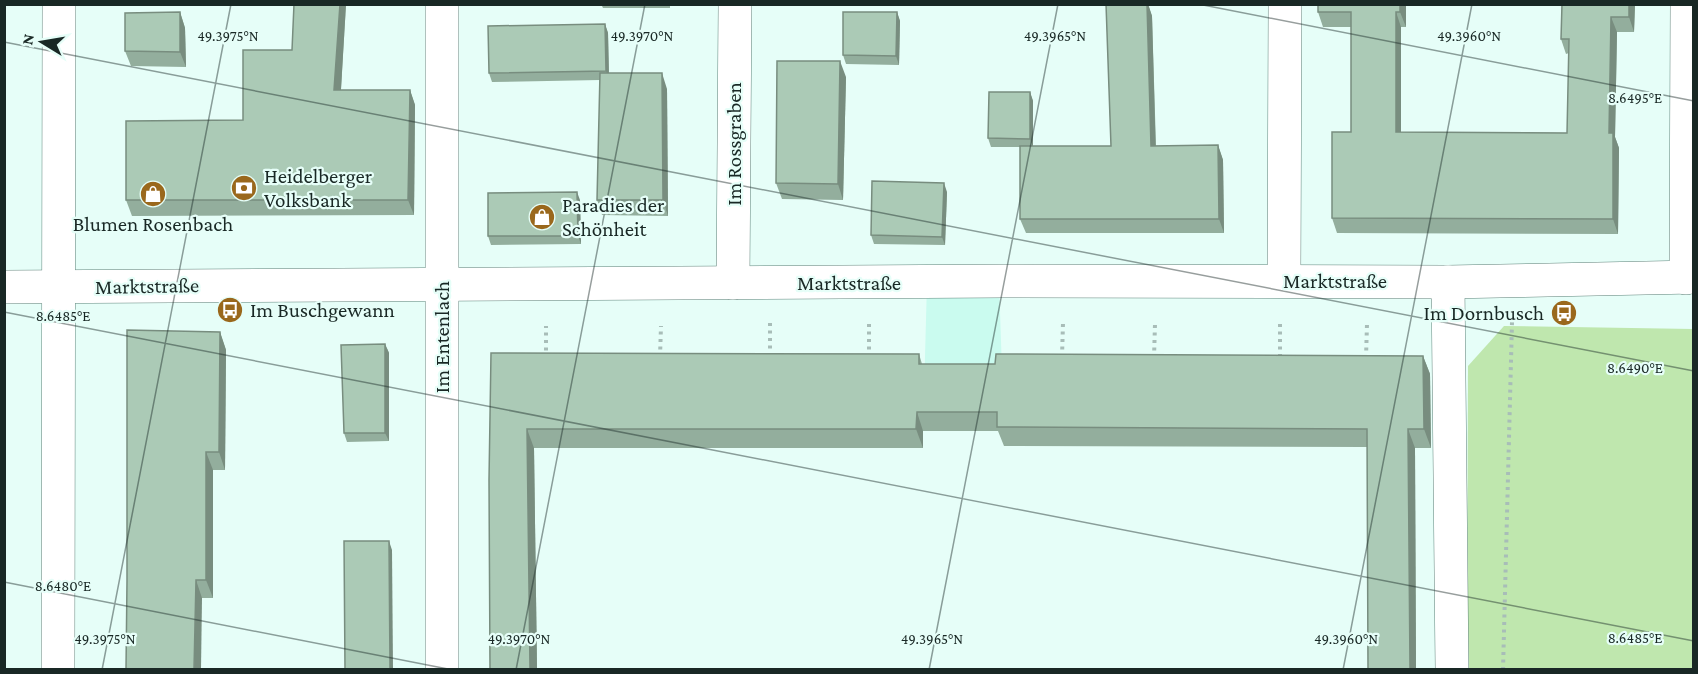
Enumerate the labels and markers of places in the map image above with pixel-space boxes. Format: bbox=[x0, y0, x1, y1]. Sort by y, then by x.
place label: Heidelberger Volksbank bbox=[264, 164, 373, 212]
bank icon: Heidelberger Volksbank bbox=[229, 173, 259, 203]
shop icon: Blumen Rosenbach bbox=[138, 179, 168, 209]
place label: Paradies der Schönheit bbox=[562, 193, 665, 241]
shop icon: Paradies der Schönheit bbox=[527, 202, 557, 232]
place label: Blumen Rosenbach bbox=[73, 212, 233, 236]
bus stop icon: Im Buschgewann bbox=[215, 295, 245, 325]
place label: Im Buschgewann bbox=[250, 298, 395, 322]
bus stop icon: Im Dornbusch bbox=[1549, 298, 1579, 328]
place label: Im Dornbusch bbox=[1424, 301, 1544, 325]

